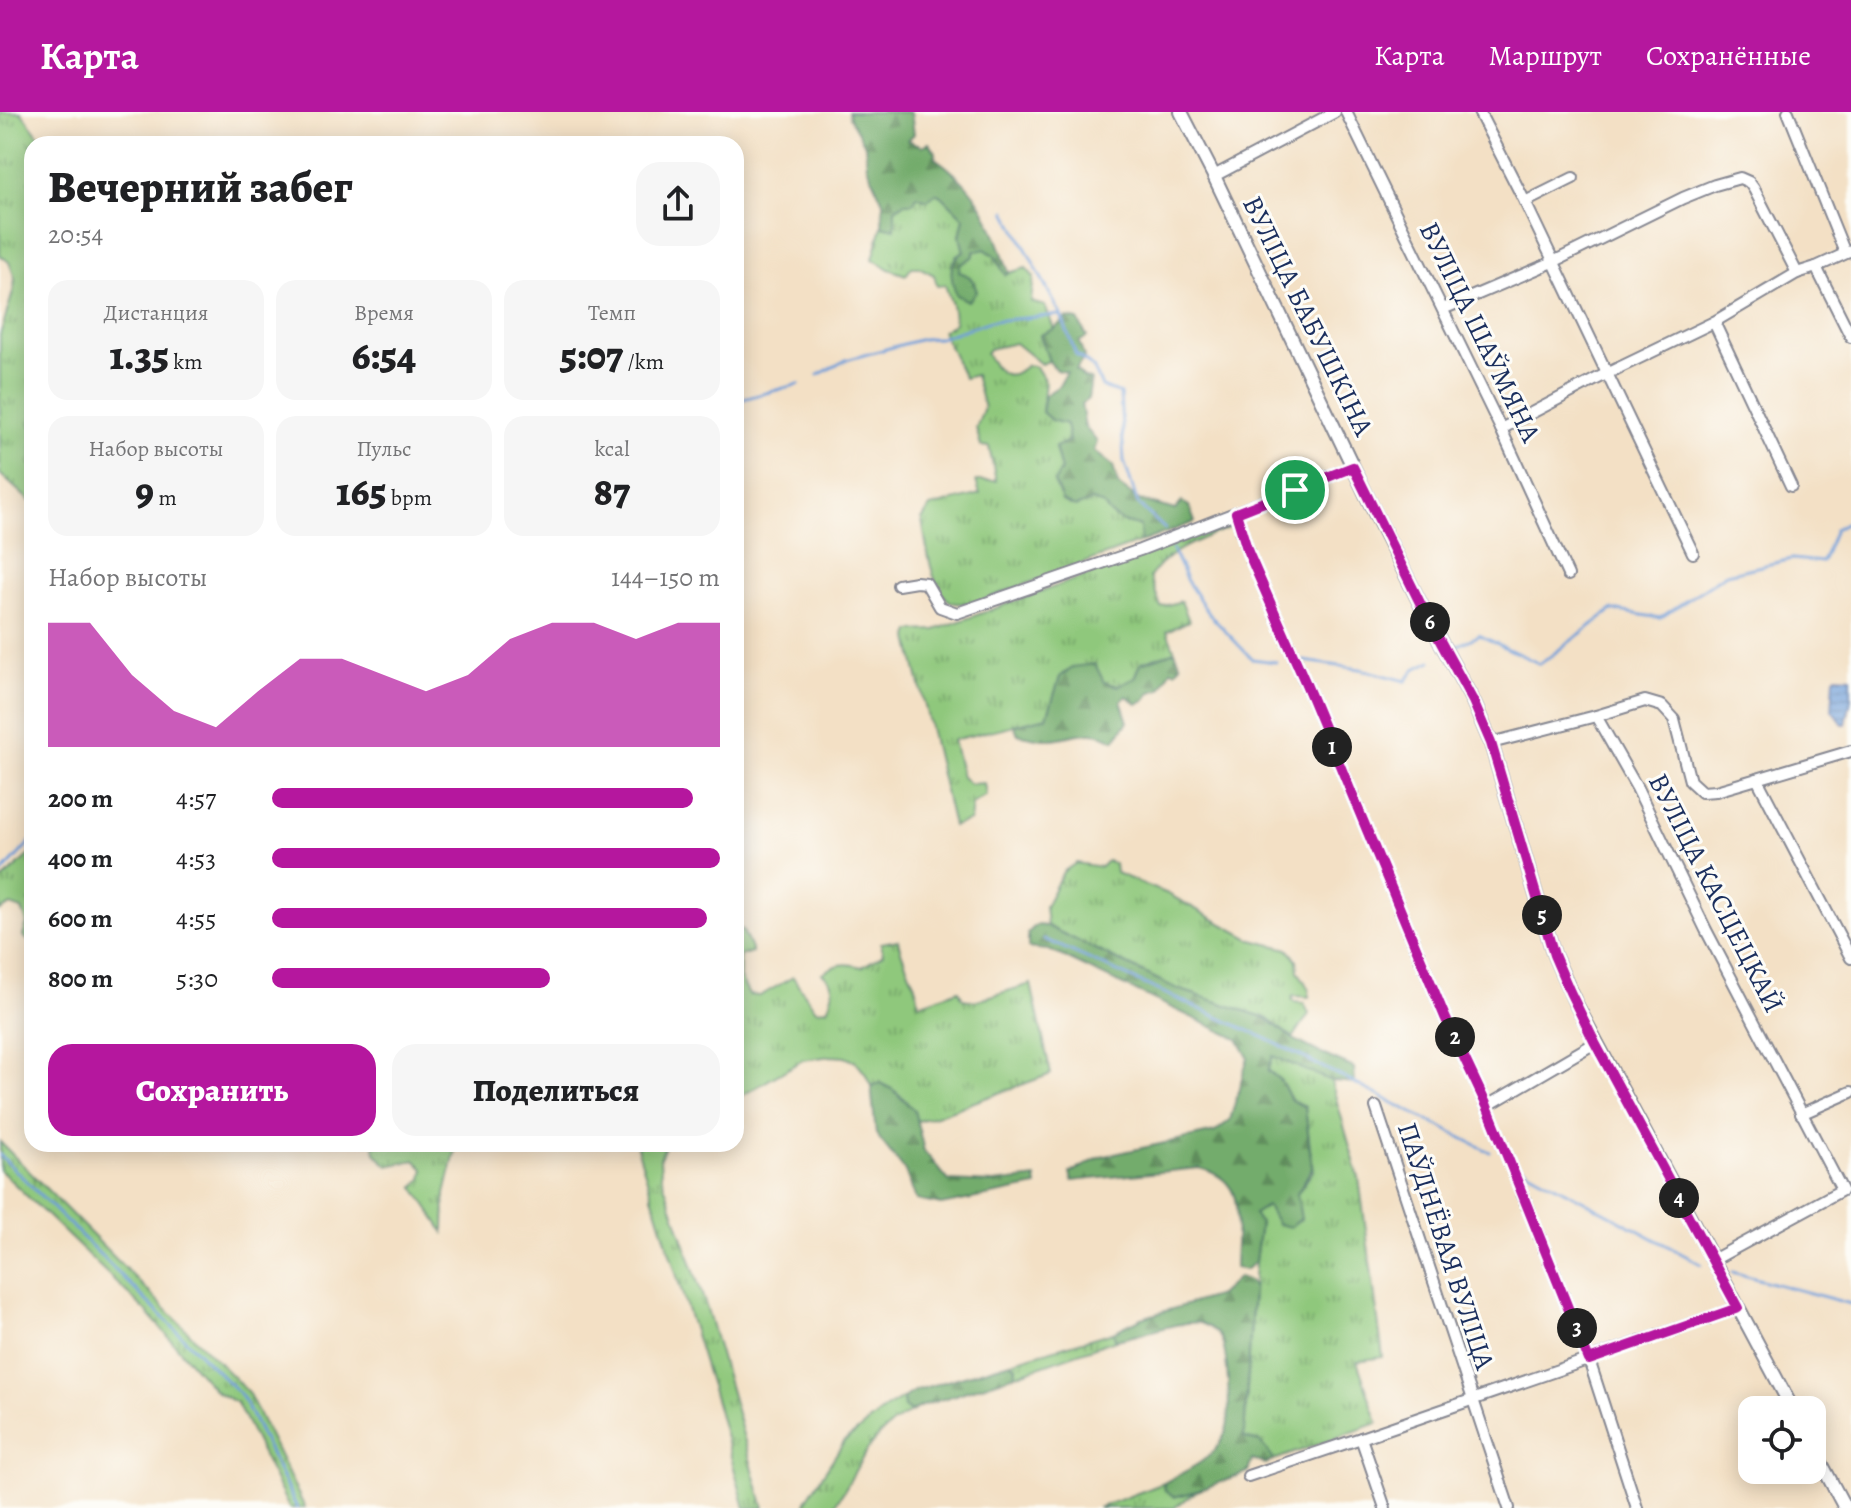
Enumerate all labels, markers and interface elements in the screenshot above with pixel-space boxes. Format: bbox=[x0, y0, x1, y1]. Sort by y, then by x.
text: Карта bbox=[40, 30, 139, 82]
text: Карта bbox=[1374, 37, 1445, 75]
text: Маршрут bbox=[1489, 37, 1602, 75]
text: Сохранённые bbox=[1646, 37, 1811, 75]
text: Вечерний забег bbox=[48, 157, 353, 217]
button: share bbox=[636, 162, 720, 246]
street label: ВУЛІЦА БАБУШКІНА bbox=[1233, 190, 1383, 443]
street label: ВУЛІЦА ШАЎМЯНА bbox=[1410, 215, 1550, 449]
text: 20:54 bbox=[48, 217, 103, 252]
text: Дистанция bbox=[104, 298, 208, 328]
text: Время bbox=[354, 298, 414, 328]
text: Темп bbox=[588, 298, 636, 328]
text: 1.35 bbox=[109, 328, 169, 383]
text: 6:54 bbox=[352, 328, 416, 383]
text: 5:07 bbox=[560, 328, 623, 383]
text: km bbox=[169, 347, 203, 377]
text: /km bbox=[623, 347, 664, 377]
text: Набор высоты bbox=[89, 434, 223, 464]
text: Пульс bbox=[356, 434, 412, 464]
text: kcal bbox=[594, 434, 630, 464]
pin bbox=[1261, 456, 1329, 524]
text: 9 bbox=[135, 464, 154, 519]
text: 165 bbox=[336, 464, 387, 519]
text: 87 bbox=[594, 464, 630, 519]
icon: arrive bbox=[1273, 468, 1317, 512]
text: m bbox=[154, 483, 177, 513]
text: bpm bbox=[387, 483, 432, 513]
text: Набор высоты bbox=[48, 560, 207, 595]
text: 144–150 m bbox=[611, 560, 720, 595]
pin: 6 bbox=[1410, 602, 1450, 642]
text: 6 bbox=[1425, 607, 1435, 637]
pin: 1 bbox=[1312, 727, 1352, 767]
text: 1 bbox=[1328, 732, 1336, 762]
street label: ВУЛІЦА КАСЦЕЦКАЙ bbox=[1639, 767, 1793, 1019]
text: 200 m bbox=[48, 781, 113, 816]
text: 4:57 bbox=[176, 781, 216, 816]
text: 400 m bbox=[48, 841, 113, 876]
text: 4:53 bbox=[176, 841, 216, 876]
pin: 5 bbox=[1522, 895, 1562, 935]
text: 5 bbox=[1537, 900, 1547, 930]
text: 600 m bbox=[48, 901, 113, 936]
text: 4:55 bbox=[176, 901, 216, 936]
text: 800 m bbox=[48, 961, 113, 996]
text: 5:30 bbox=[176, 961, 218, 996]
pin: 2 bbox=[1435, 1017, 1475, 1057]
text: 2 bbox=[1450, 1022, 1460, 1052]
button: Сохранить bbox=[48, 1044, 376, 1136]
button: Поделиться bbox=[392, 1044, 720, 1136]
street label: ПАЎДНЁВАЯ ВУЛІЦА bbox=[1388, 1117, 1504, 1375]
pin: 4 bbox=[1659, 1178, 1699, 1218]
text: 4 bbox=[1674, 1183, 1684, 1213]
pin: 3 bbox=[1557, 1308, 1597, 1348]
text: 3 bbox=[1572, 1313, 1582, 1343]
map controls bbox=[1738, 1396, 1826, 1484]
button: locate bbox=[1738, 1396, 1826, 1484]

